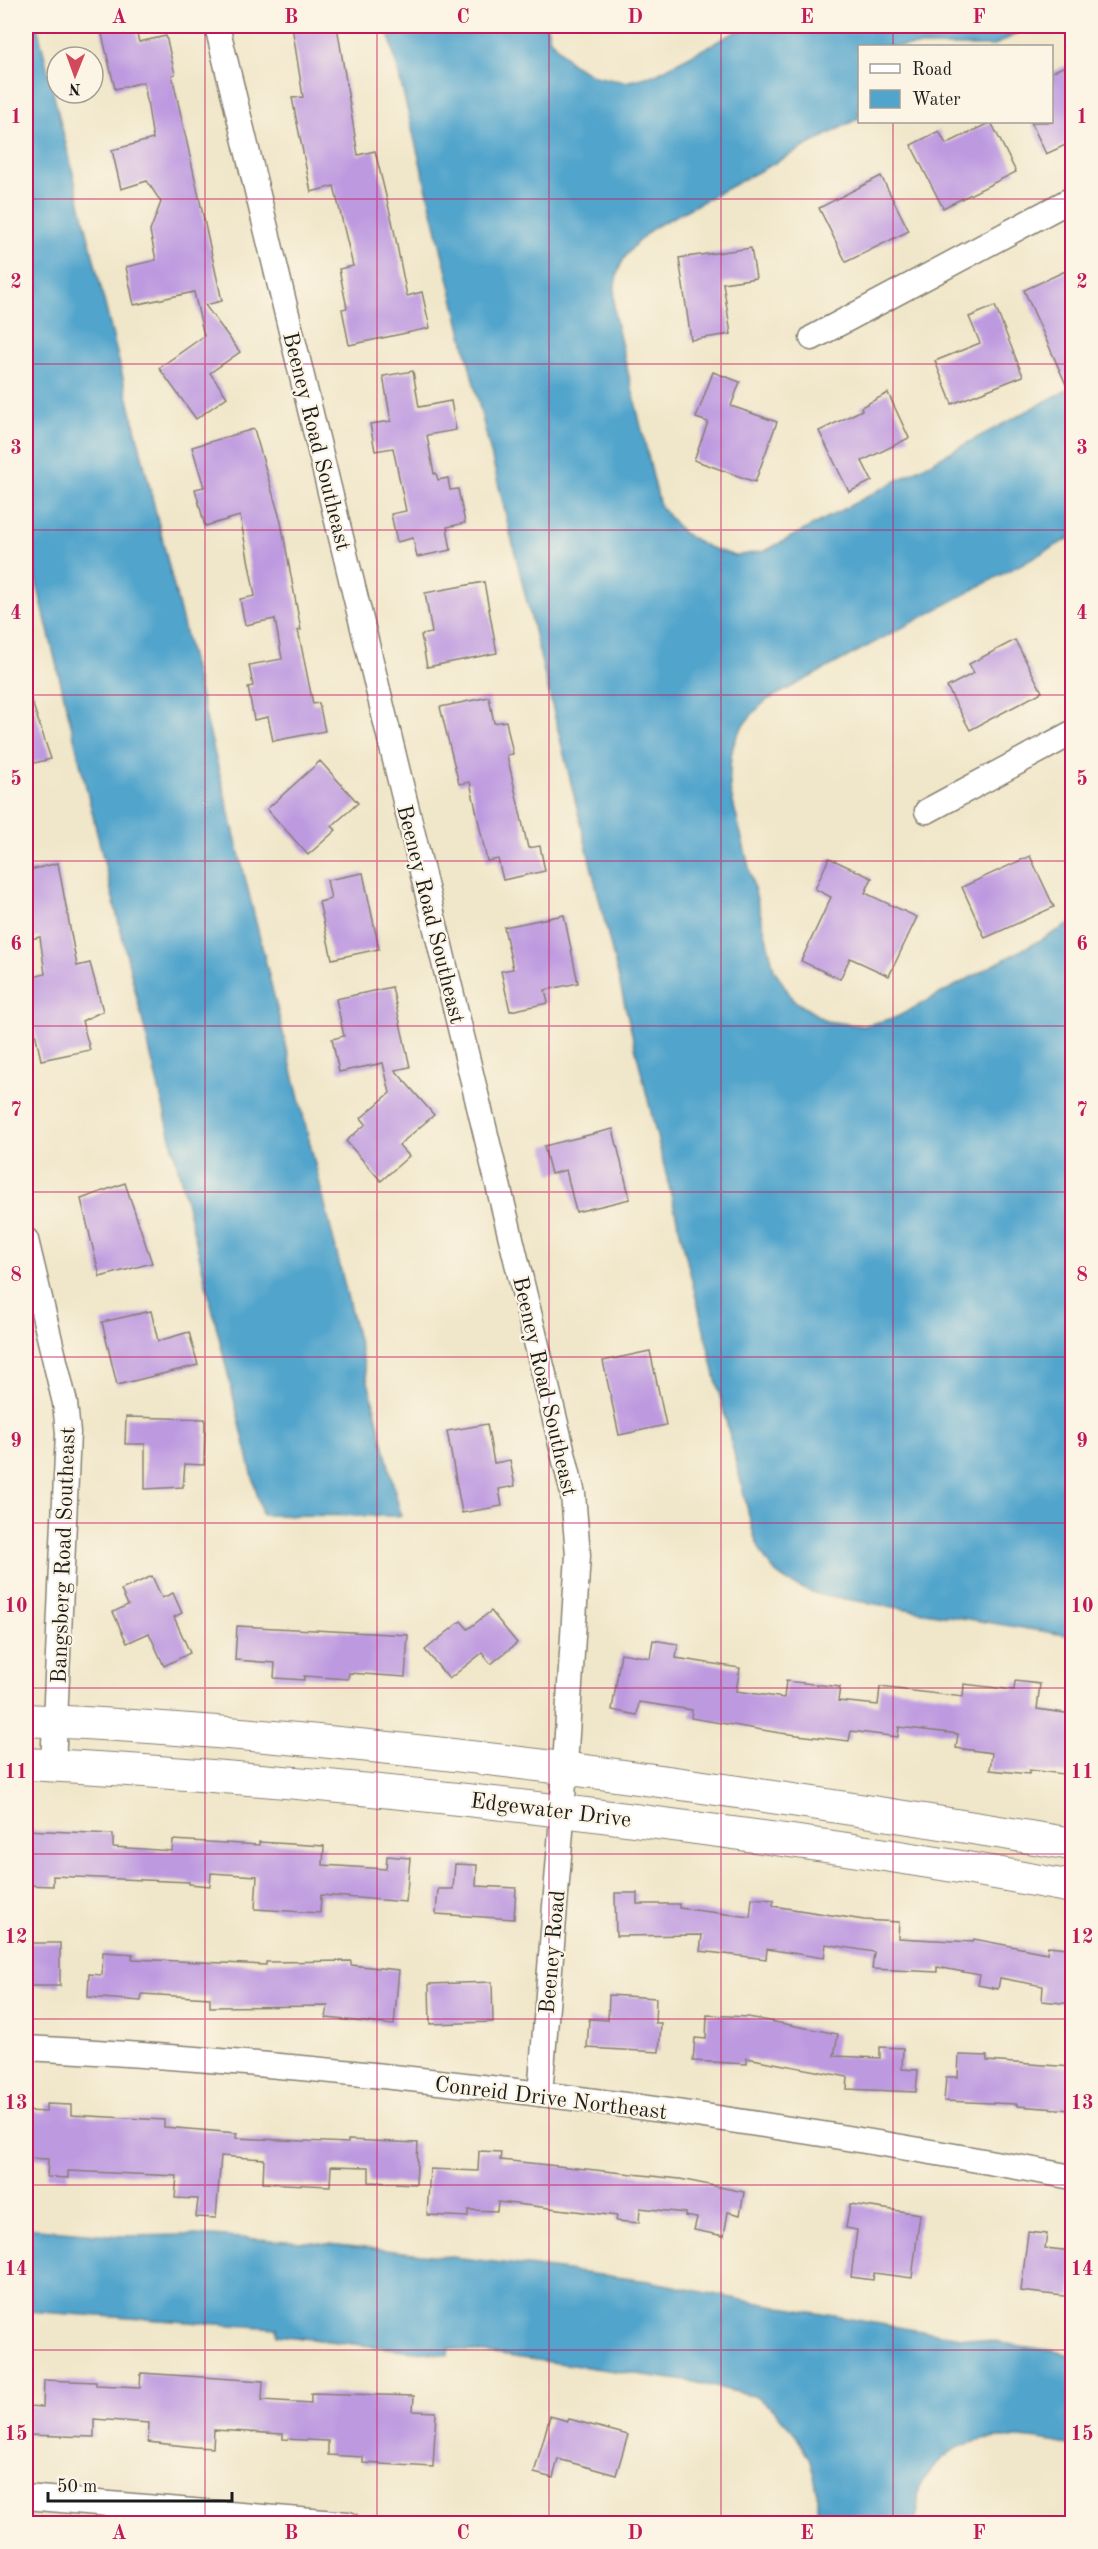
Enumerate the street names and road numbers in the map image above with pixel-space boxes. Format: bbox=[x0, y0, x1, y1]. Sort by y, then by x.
street label: Beeney Road Southeast bbox=[278, 330, 354, 553]
street label: Beeney Road Southeast bbox=[392, 803, 468, 1026]
street label: Beeney Road Southeast bbox=[508, 1275, 580, 1498]
street label: Bangsberg Road Southeast bbox=[49, 1426, 79, 1684]
street label: Edgewater Drive bbox=[469, 1790, 632, 1832]
street label: Beeney Road bbox=[537, 1889, 569, 2015]
street label: Conreid Drive Northeast bbox=[433, 2074, 668, 2124]

